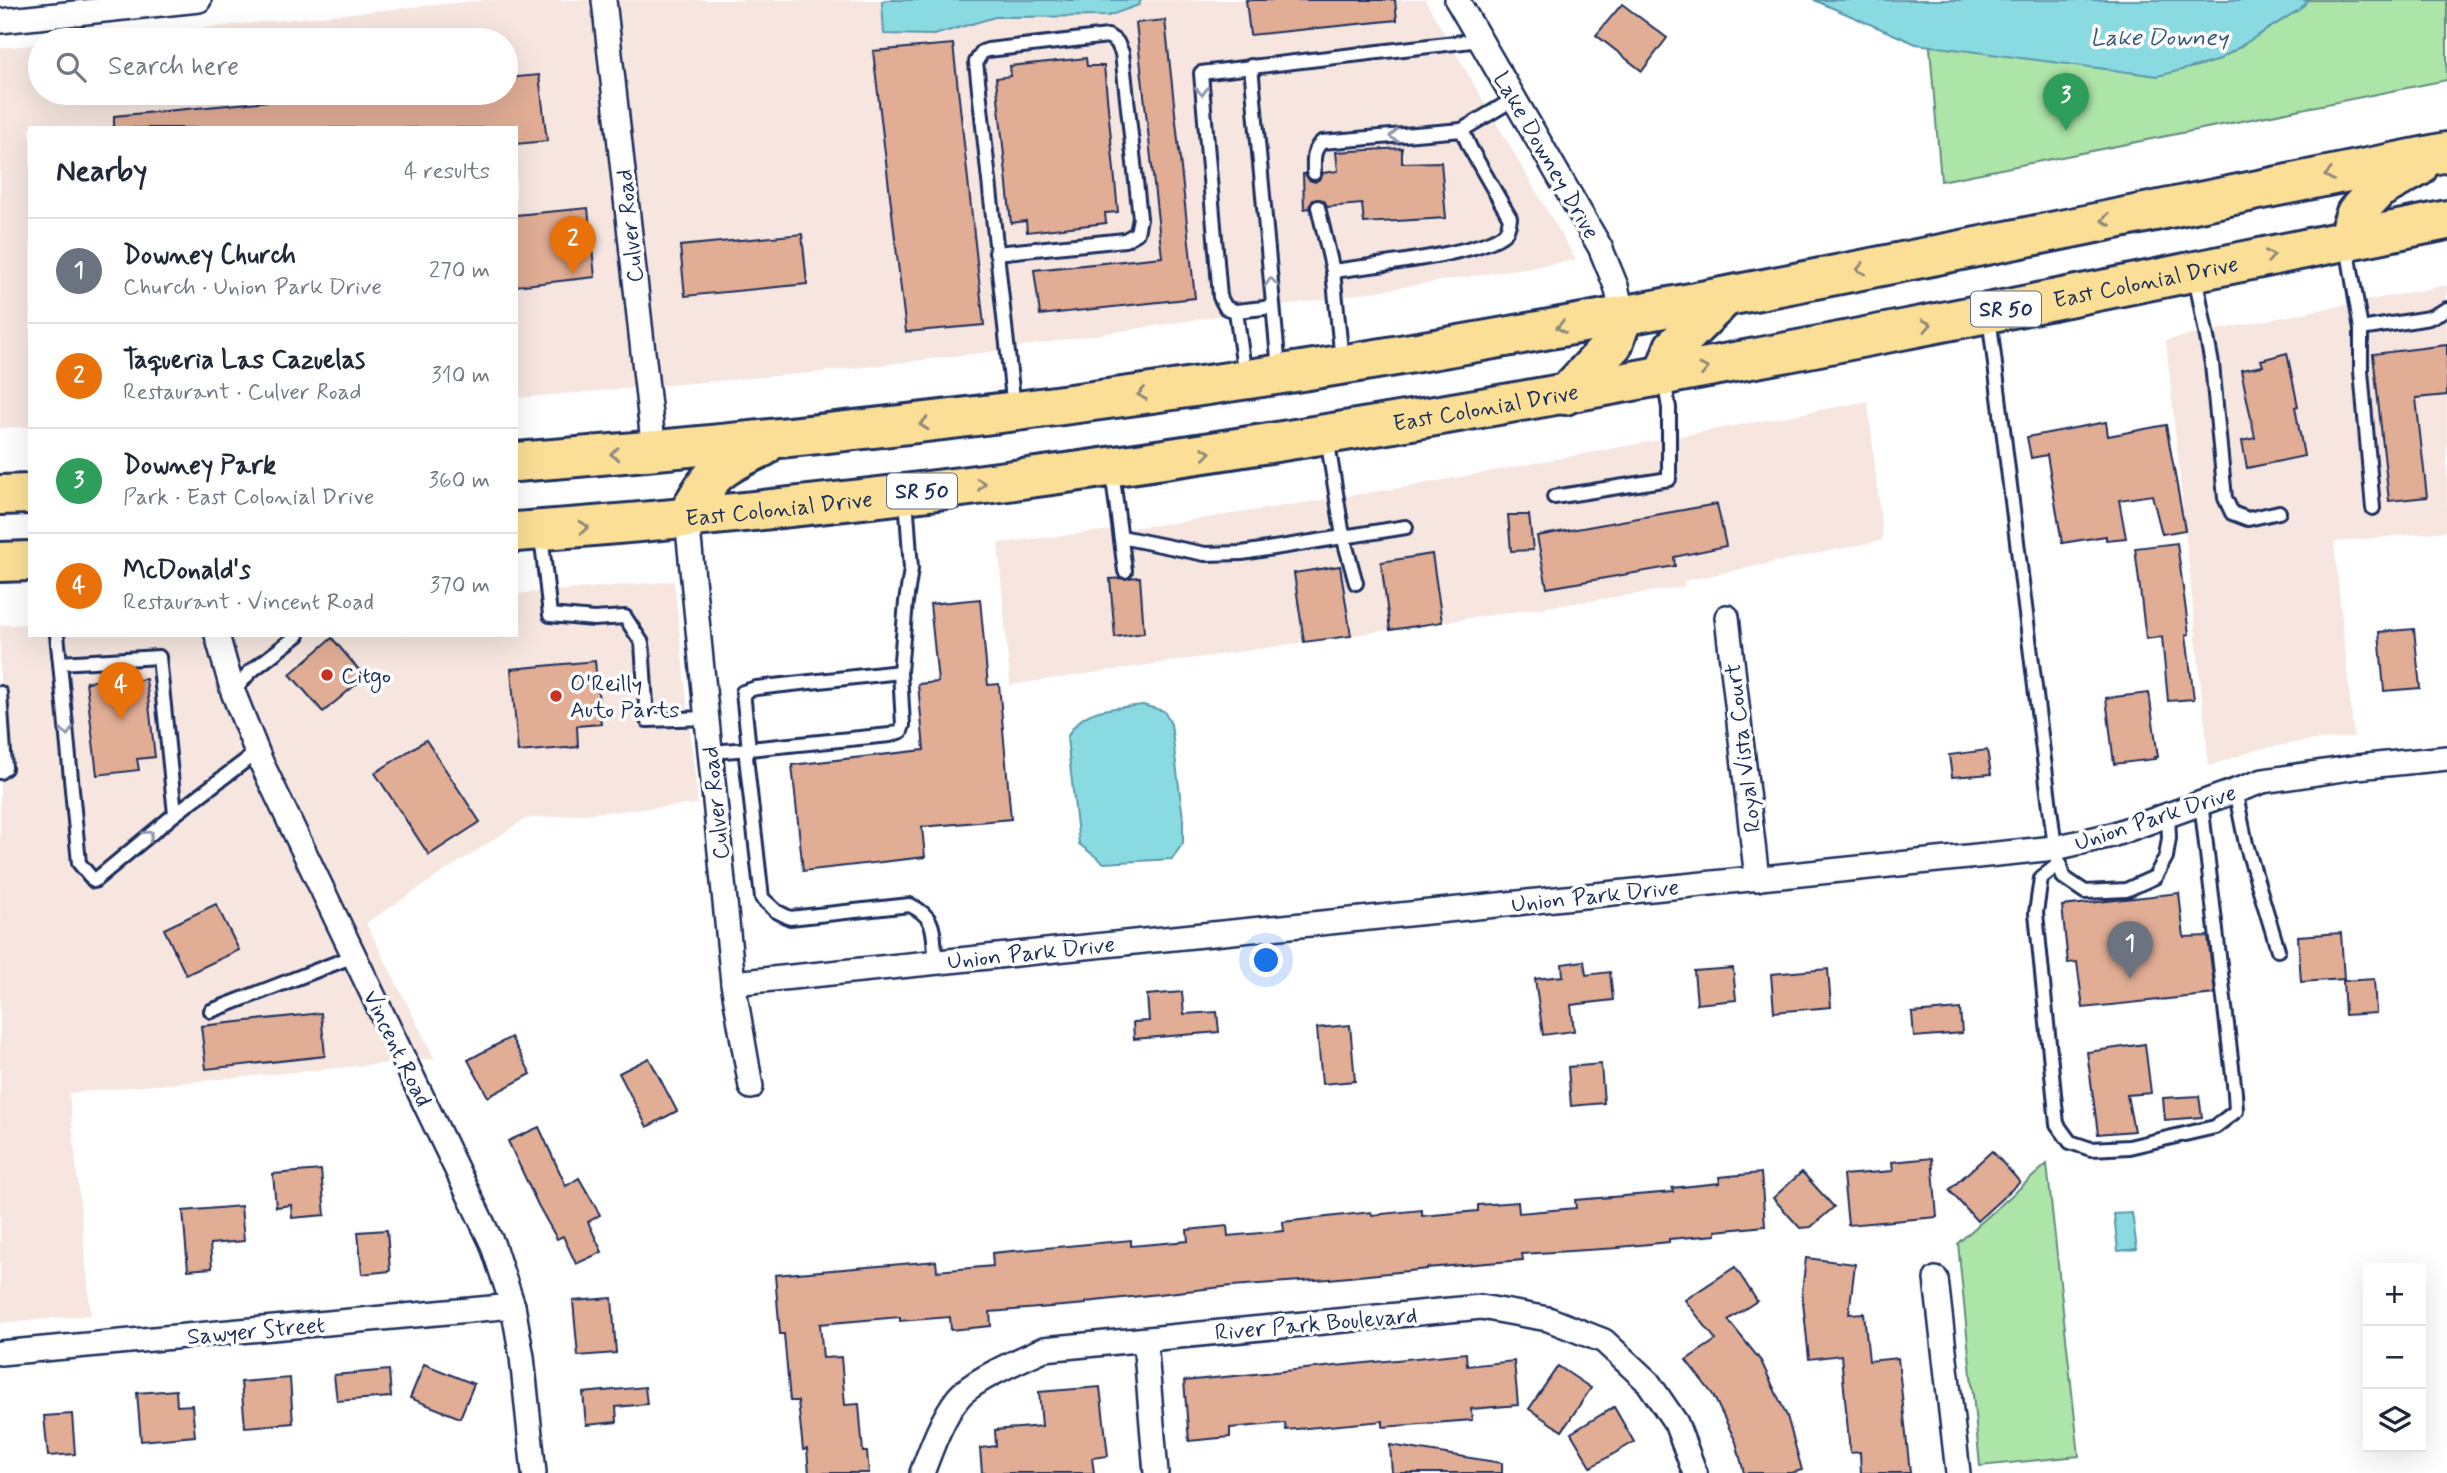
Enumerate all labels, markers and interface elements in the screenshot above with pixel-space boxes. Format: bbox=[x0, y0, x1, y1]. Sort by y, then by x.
water label: Lake Downey bbox=[2090, 23, 2230, 54]
search box bbox=[28, 28, 518, 105]
icon: search bbox=[52, 48, 90, 86]
text: Search here bbox=[108, 50, 239, 84]
street label: Lake Downey Drive bbox=[1485, 67, 1605, 245]
pin: 3 bbox=[2043, 73, 2089, 131]
one-way arrow bbox=[1194, 85, 1209, 96]
one-way arrow bbox=[1388, 128, 1399, 143]
text: Nearby bbox=[56, 152, 147, 191]
text: 4 results bbox=[404, 157, 490, 187]
one-way arrow bbox=[2323, 167, 2335, 182]
street label: Culver Road bbox=[610, 168, 652, 284]
one-way arrow bbox=[2100, 211, 2112, 226]
pin: 2 bbox=[550, 216, 596, 274]
text: Downey Church bbox=[123, 239, 296, 273]
one-way arrow bbox=[2264, 249, 2276, 264]
street label: East Colonial Drive bbox=[2051, 250, 2241, 316]
text: 1 bbox=[74, 256, 84, 286]
text: 270 m bbox=[429, 256, 490, 286]
one-way arrow bbox=[1855, 261, 1867, 276]
text: Church · Union Park Drive bbox=[123, 273, 382, 303]
one-way arrow bbox=[1263, 276, 1278, 287]
road number: SR 50 bbox=[1971, 292, 2041, 326]
one-way arrow bbox=[1921, 318, 1933, 333]
one-way arrow bbox=[1555, 319, 1567, 334]
text: Taqueria Las Cazuelas bbox=[123, 344, 365, 378]
text: 2 bbox=[73, 361, 85, 391]
text: 310 m bbox=[431, 361, 490, 391]
one-way arrow bbox=[1698, 362, 1710, 377]
text: Restaurant · Culver Road bbox=[123, 378, 362, 408]
street label: East Colonial Drive bbox=[1391, 378, 1581, 440]
one-way arrow bbox=[1137, 387, 1148, 402]
one-way arrow bbox=[918, 416, 929, 431]
one-way arrow bbox=[609, 446, 620, 461]
one-way arrow bbox=[1200, 446, 1212, 461]
text: Downey Park bbox=[123, 449, 276, 483]
text: 3 bbox=[74, 466, 84, 496]
text: 360 m bbox=[429, 466, 490, 496]
road number: SR 50 bbox=[887, 474, 957, 508]
one-way arrow bbox=[975, 476, 987, 491]
text: Park · East Colonial Drive bbox=[123, 483, 374, 513]
street label: East Colonial Drive bbox=[684, 485, 874, 535]
one-way arrow bbox=[578, 519, 590, 534]
text: McDonald's bbox=[123, 554, 251, 588]
text: 4 bbox=[72, 571, 86, 601]
text: 370 m bbox=[430, 571, 490, 601]
text: Restaurant · Vincent Road bbox=[123, 588, 374, 618]
street label: Royal Vista Court bbox=[1719, 661, 1769, 834]
pin: 4 bbox=[98, 662, 144, 720]
place label: Citgo bbox=[341, 662, 391, 694]
marker: Citgo bbox=[319, 667, 335, 683]
place label: O'Reilly Auto Parts bbox=[570, 670, 679, 726]
marker: O'Reilly Auto Parts bbox=[548, 688, 564, 704]
one-way arrow bbox=[59, 726, 74, 737]
street label: Culver Road bbox=[696, 745, 738, 861]
street label: Union Park Drive bbox=[2071, 779, 2240, 859]
one-way arrow bbox=[141, 831, 154, 843]
street label: Union Park Drive bbox=[1510, 873, 1681, 921]
pin: 1 bbox=[2107, 921, 2153, 979]
street label: Union Park Drive bbox=[946, 930, 1117, 978]
your location bbox=[1249, 943, 1283, 977]
street label: Vincent Road bbox=[355, 986, 437, 1112]
map controls bbox=[2363, 1263, 2426, 1452]
button: + bbox=[2363, 1263, 2426, 1326]
street label: River Park Boulevard bbox=[1214, 1301, 1419, 1349]
street label: Sawyer Street bbox=[186, 1311, 326, 1353]
button: − bbox=[2363, 1326, 2426, 1389]
button: layers bbox=[2363, 1389, 2426, 1452]

